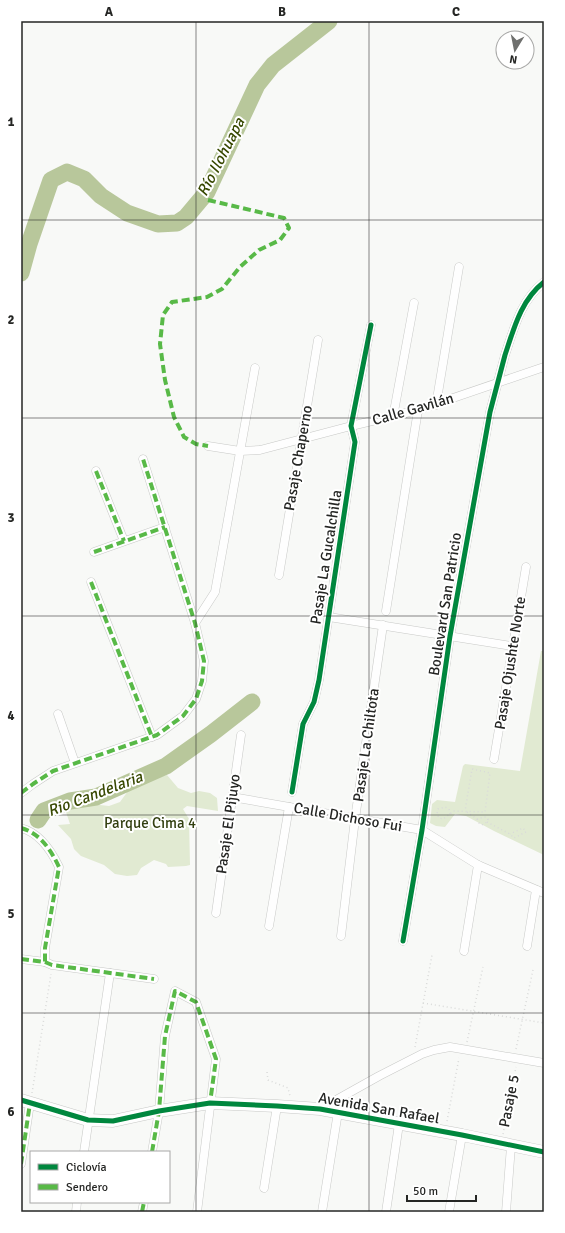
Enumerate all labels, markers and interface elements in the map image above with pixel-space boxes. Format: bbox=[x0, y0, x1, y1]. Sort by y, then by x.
text: A bbox=[105, 4, 114, 20]
text: B bbox=[278, 4, 286, 20]
text: C bbox=[452, 4, 460, 20]
north arrow bbox=[495, 30, 535, 70]
text: N bbox=[508, 52, 518, 66]
text: 1 bbox=[7, 114, 15, 130]
water label: Río Ilohuapa bbox=[193, 114, 250, 200]
text: 2 bbox=[7, 312, 15, 328]
street label: Calle Gavilán bbox=[370, 389, 456, 429]
street label: Pasaje Chaperno bbox=[280, 404, 316, 512]
street label: Pasaje La Gucalchilla bbox=[306, 488, 346, 626]
text: 3 bbox=[7, 510, 15, 526]
street label: Boulevard San Patricio bbox=[425, 531, 465, 677]
street label: Pasaje Ojushte Norte bbox=[491, 595, 529, 731]
street label: Pasaje La Chiltota bbox=[349, 687, 383, 803]
text: 4 bbox=[7, 708, 15, 724]
water label: Rio Candelaria bbox=[45, 766, 146, 821]
street label: Pasaje El Pijuyo bbox=[212, 773, 244, 875]
street label: Calle Dichoso Fui bbox=[292, 799, 404, 835]
park label: Parque Cima 4 bbox=[104, 814, 196, 832]
text: 5 bbox=[7, 906, 15, 922]
street label: Pasaje 5 bbox=[495, 1073, 523, 1129]
street label: Avenida San Rafael bbox=[317, 1088, 441, 1128]
text: 6 bbox=[7, 1104, 15, 1120]
legend bbox=[30, 1151, 170, 1203]
text: Ciclovía bbox=[66, 1160, 107, 1175]
scale bar bbox=[407, 1177, 476, 1203]
text: Sendero bbox=[66, 1180, 108, 1195]
text: 50 m bbox=[413, 1184, 438, 1199]

